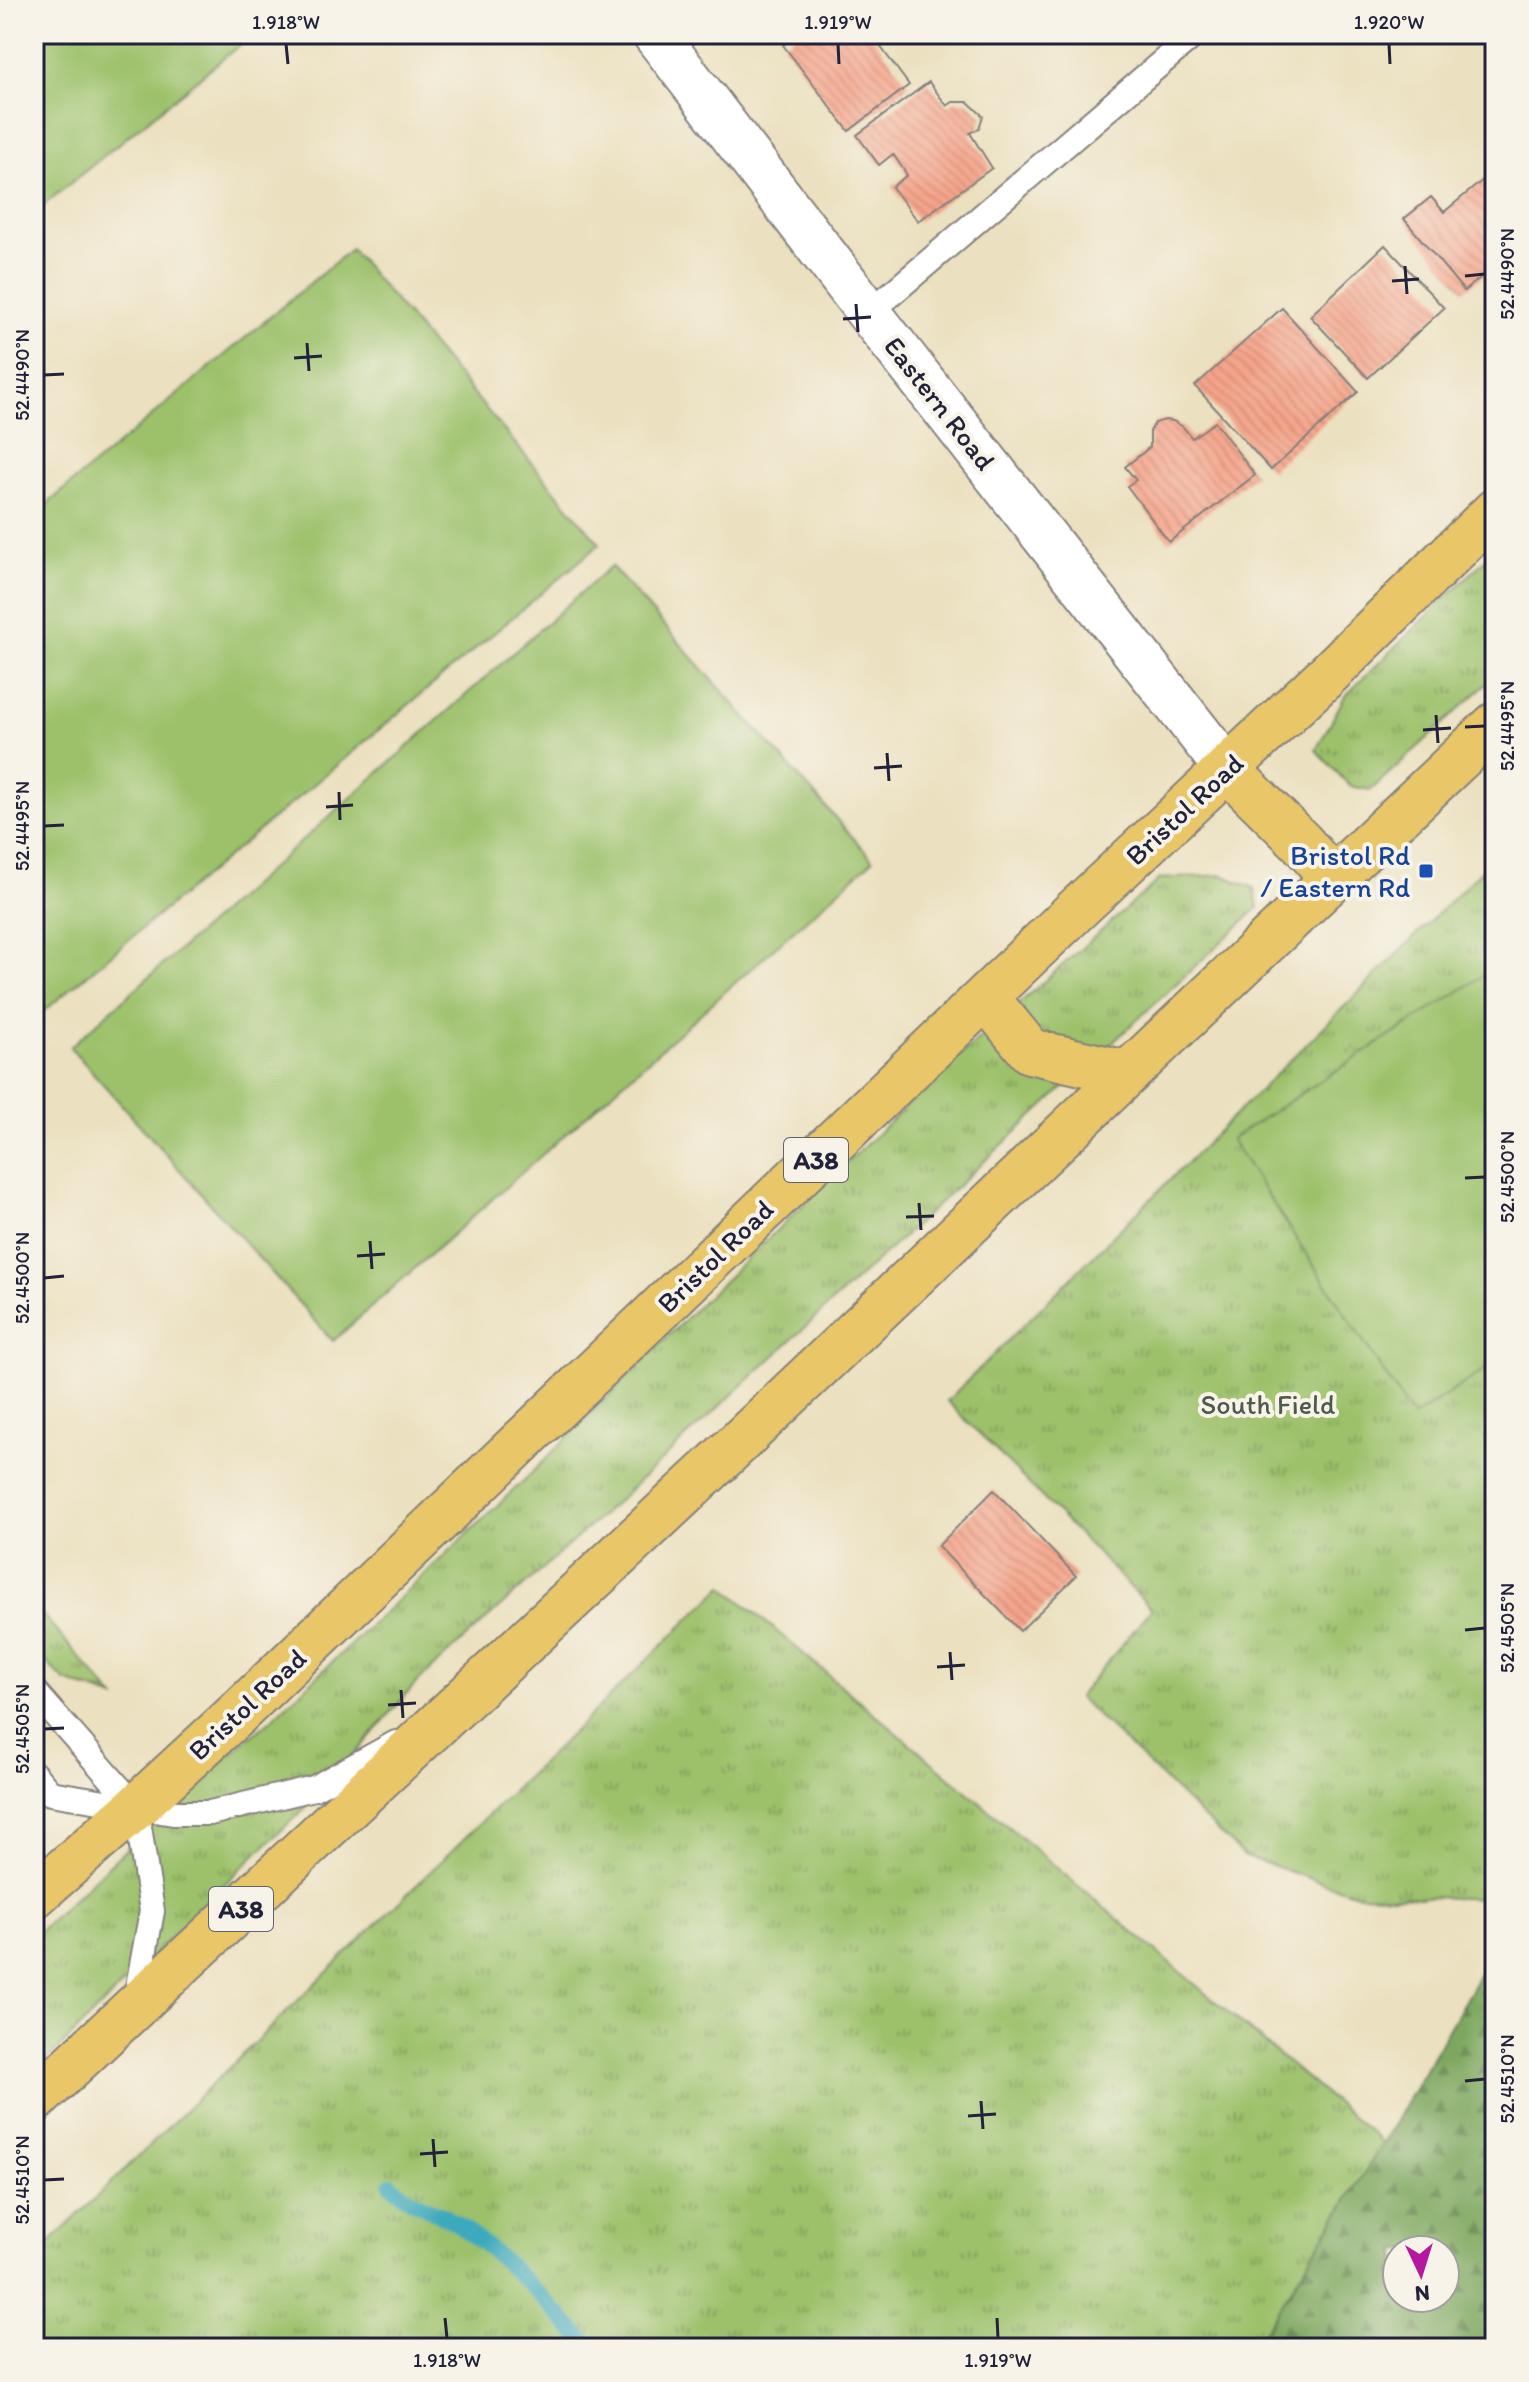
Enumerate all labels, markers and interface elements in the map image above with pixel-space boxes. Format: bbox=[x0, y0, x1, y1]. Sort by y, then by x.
text: 1.918°W bbox=[252, 10, 320, 34]
text: 1.919°W bbox=[804, 10, 872, 34]
text: 1.920°W bbox=[1354, 10, 1424, 34]
text: 52.4490°N bbox=[1495, 228, 1519, 320]
text: 52.4490°N bbox=[10, 329, 34, 421]
street label: Eastern Road bbox=[877, 329, 1003, 477]
text: 52.4495°N bbox=[1495, 681, 1519, 771]
street label: Bristol Road bbox=[1118, 746, 1250, 872]
text: 52.4495°N bbox=[10, 781, 34, 871]
place label: Bristol Rd / Eastern Rd bbox=[1261, 838, 1410, 904]
marker: Bristol Rd / Eastern Rd bbox=[1417, 862, 1435, 880]
text: 52.4500°N bbox=[1495, 1131, 1519, 1223]
road number: A38 bbox=[784, 1138, 848, 1182]
street label: Bristol Road bbox=[650, 1192, 780, 1320]
text: 52.4500°N bbox=[10, 1232, 34, 1324]
park label: South Field bbox=[1201, 1387, 1336, 1421]
text: 52.4505°N bbox=[1495, 1583, 1519, 1673]
street label: Bristol Road bbox=[181, 1641, 313, 1767]
text: 52.4505°N bbox=[10, 1684, 34, 1774]
road number: A38 bbox=[209, 1887, 273, 1931]
text: 52.4510°N bbox=[1495, 2034, 1519, 2124]
text: 52.4510°N bbox=[10, 2135, 34, 2225]
north arrow bbox=[1381, 2234, 1461, 2314]
text: N bbox=[1414, 2279, 1431, 2307]
text: 1.918°W bbox=[413, 2348, 481, 2372]
text: 1.919°W bbox=[964, 2348, 1032, 2372]

